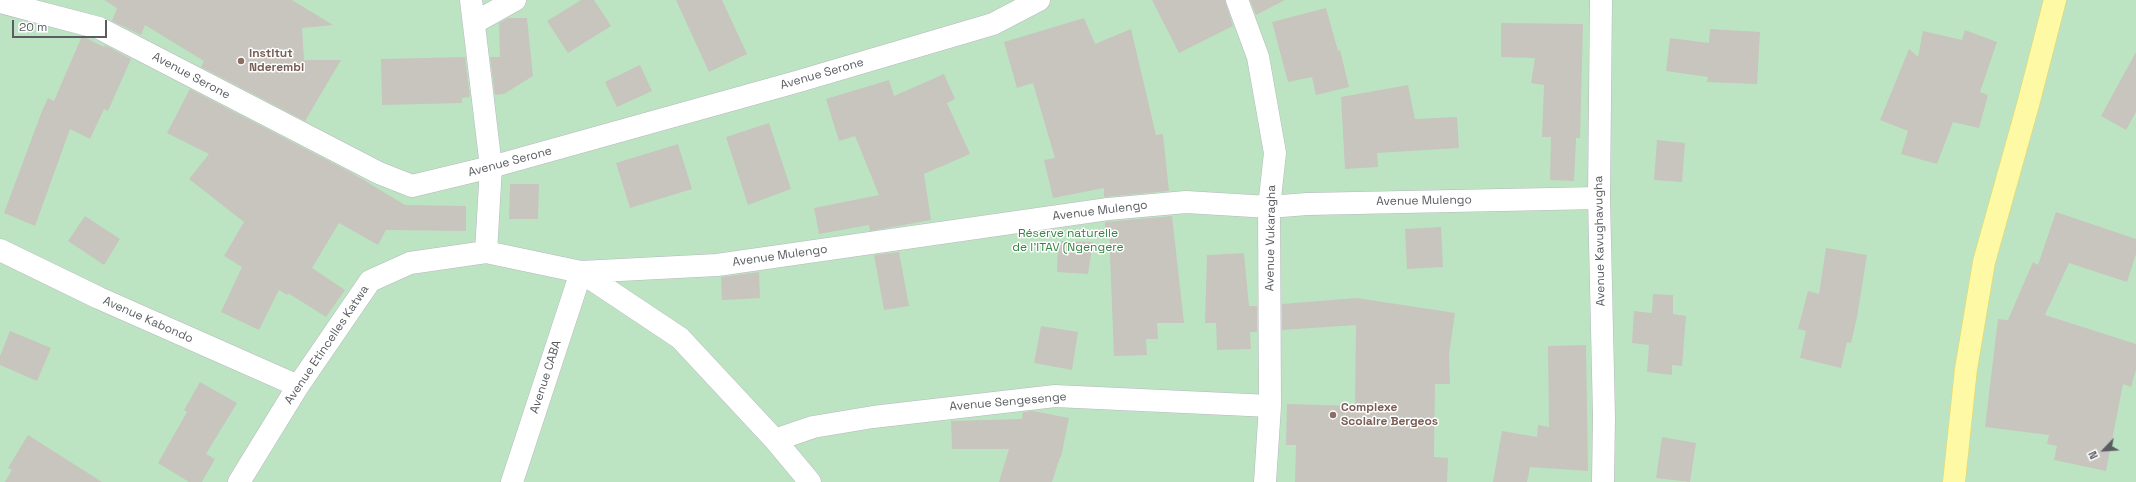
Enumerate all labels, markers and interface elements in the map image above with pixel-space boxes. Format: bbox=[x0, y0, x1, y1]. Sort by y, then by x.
scale bar bbox=[14, 12, 109, 38]
text: 20 m bbox=[19, 19, 47, 35]
place label: Institut Nderembi bbox=[249, 47, 304, 75]
street label: Avenue Serone bbox=[150, 49, 232, 103]
street label: Avenue Serone bbox=[779, 55, 865, 93]
marker: Institut Nderembi bbox=[236, 56, 246, 66]
street label: Avenue Serone bbox=[467, 144, 553, 180]
street label: Avenue Kavughavugha bbox=[1592, 176, 1608, 306]
street label: Avenue Vukaragha bbox=[1263, 185, 1279, 291]
street label: Avenue Mulengo bbox=[1376, 193, 1472, 209]
street label: Avenue Mulengo bbox=[1052, 198, 1148, 224]
park label: Réserve naturelle de l'ITAV (Ngengere bbox=[1012, 227, 1124, 255]
street label: Avenue Mulengo bbox=[732, 242, 828, 270]
street label: Avenue Etincelles Katwa bbox=[282, 283, 372, 407]
street label: Avenue Kabondo bbox=[101, 294, 195, 346]
street label: Avenue CABA bbox=[527, 339, 565, 415]
street label: Avenue Sengesenge bbox=[949, 390, 1067, 414]
place label: Complexe Scolaire Bergeos bbox=[1341, 401, 1438, 429]
marker: Complexe Scolaire Bergeos bbox=[1328, 410, 1338, 420]
north arrow bbox=[2084, 430, 2124, 470]
text: N bbox=[2085, 449, 2101, 461]

